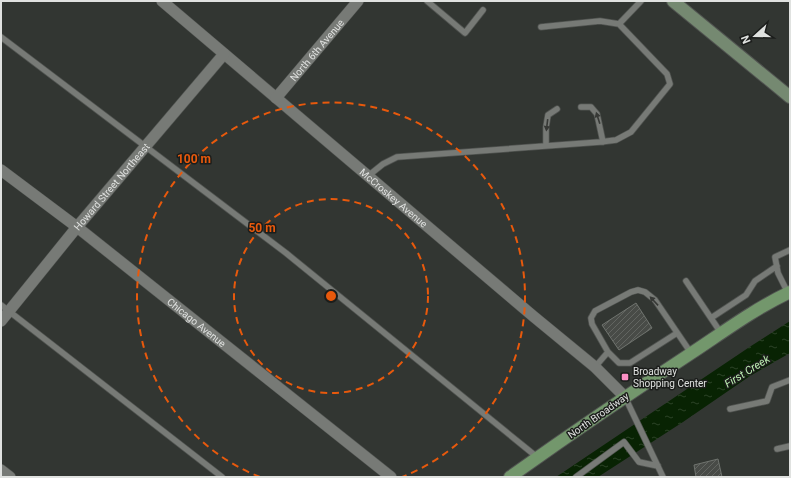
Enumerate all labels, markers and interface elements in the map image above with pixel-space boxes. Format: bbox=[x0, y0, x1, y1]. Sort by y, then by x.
north arrow bbox=[735, 16, 775, 56]
street label: North 6th Avenue bbox=[288, 17, 346, 83]
text: N bbox=[739, 33, 754, 45]
one-way arrow bbox=[595, 112, 601, 124]
one-way arrow bbox=[544, 119, 550, 131]
street label: Howard Street Northeast bbox=[72, 141, 152, 233]
text: 100 m bbox=[177, 152, 211, 166]
street label: McCroskey Avenue bbox=[358, 166, 429, 230]
text: 50 m bbox=[248, 221, 276, 235]
centre of rings bbox=[324, 289, 338, 303]
street label: Chicago Avenue bbox=[165, 296, 228, 349]
one-way arrow bbox=[650, 296, 659, 306]
water label: First Creek bbox=[722, 352, 773, 390]
place label: Broadway Shopping Center bbox=[633, 366, 707, 389]
marker: Broadway Shopping Center bbox=[620, 372, 630, 382]
street label: North Broadway bbox=[566, 390, 631, 440]

